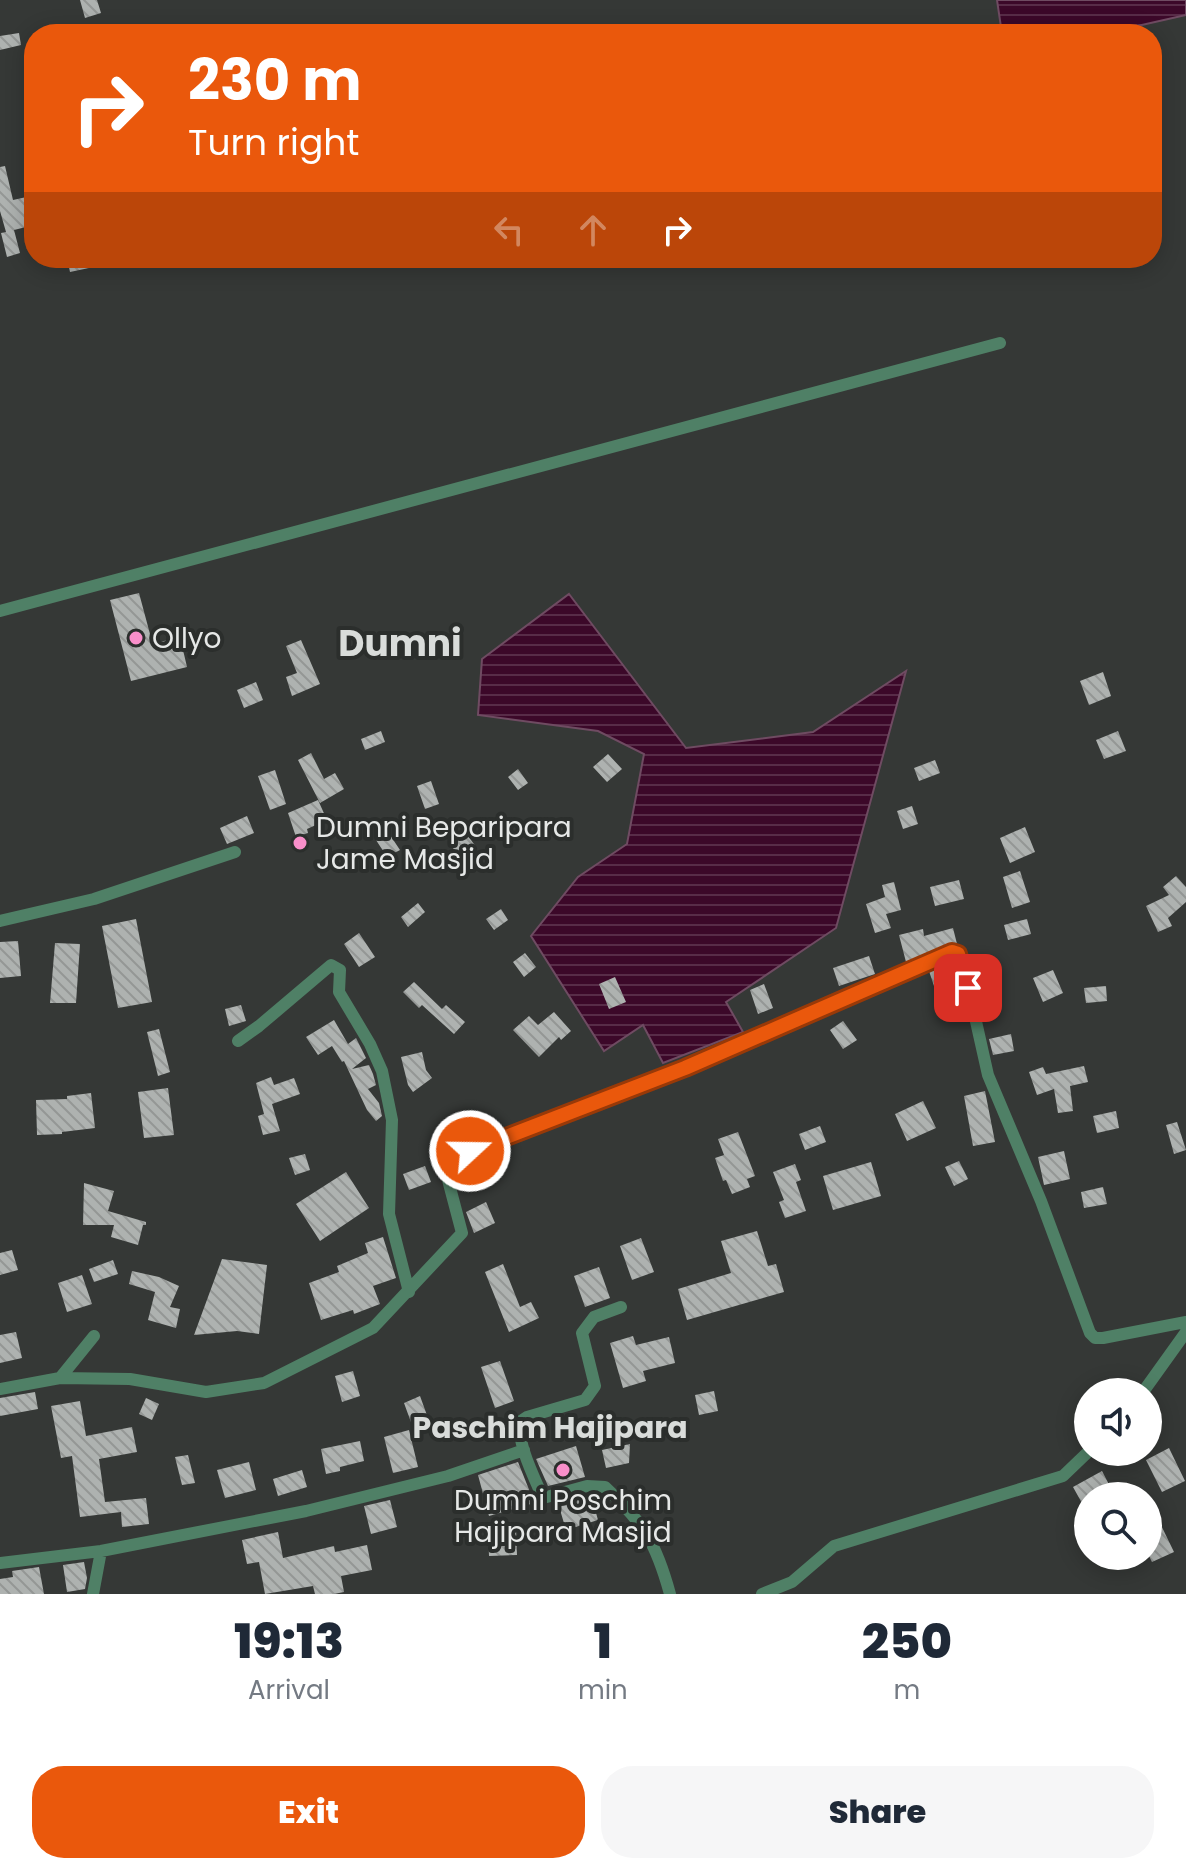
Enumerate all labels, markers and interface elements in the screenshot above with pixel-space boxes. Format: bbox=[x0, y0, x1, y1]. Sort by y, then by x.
text: 230 m bbox=[188, 41, 362, 120]
icon: right bbox=[56, 56, 160, 160]
text: Turn right bbox=[188, 117, 359, 168]
icon: left bbox=[487, 208, 531, 252]
icon: ahead bbox=[571, 208, 615, 252]
icon: right bbox=[655, 208, 699, 252]
district label: Dumni bbox=[338, 618, 462, 669]
place label: Ollyo bbox=[152, 619, 221, 658]
marker: Ollyo bbox=[127, 629, 145, 647]
place label: Dumni Beparipara Jame Masjid bbox=[316, 808, 572, 879]
marker: Dumni Beparipara Jame Masjid bbox=[291, 834, 309, 852]
pin bbox=[934, 954, 1002, 1022]
icon: arrive bbox=[946, 966, 990, 1010]
position arrow bbox=[428, 1109, 512, 1193]
map controls bbox=[1074, 1378, 1162, 1570]
button: sound bbox=[1074, 1378, 1162, 1466]
district label: Paschim Hajipara bbox=[412, 1406, 688, 1449]
marker: Dumni Poschim Hajipara Masjid bbox=[554, 1461, 572, 1479]
place label: Dumni Poschim Hajipara Masjid bbox=[454, 1481, 672, 1552]
button: search bbox=[1074, 1482, 1162, 1570]
text: 19:13 bbox=[234, 1608, 344, 1675]
text: 1 bbox=[594, 1608, 612, 1675]
text: 250 bbox=[862, 1608, 952, 1675]
text: Arrival bbox=[248, 1672, 330, 1708]
text: min bbox=[578, 1672, 628, 1708]
text: m bbox=[893, 1672, 920, 1708]
button: Exit bbox=[32, 1766, 585, 1858]
button: Share bbox=[601, 1766, 1154, 1858]

